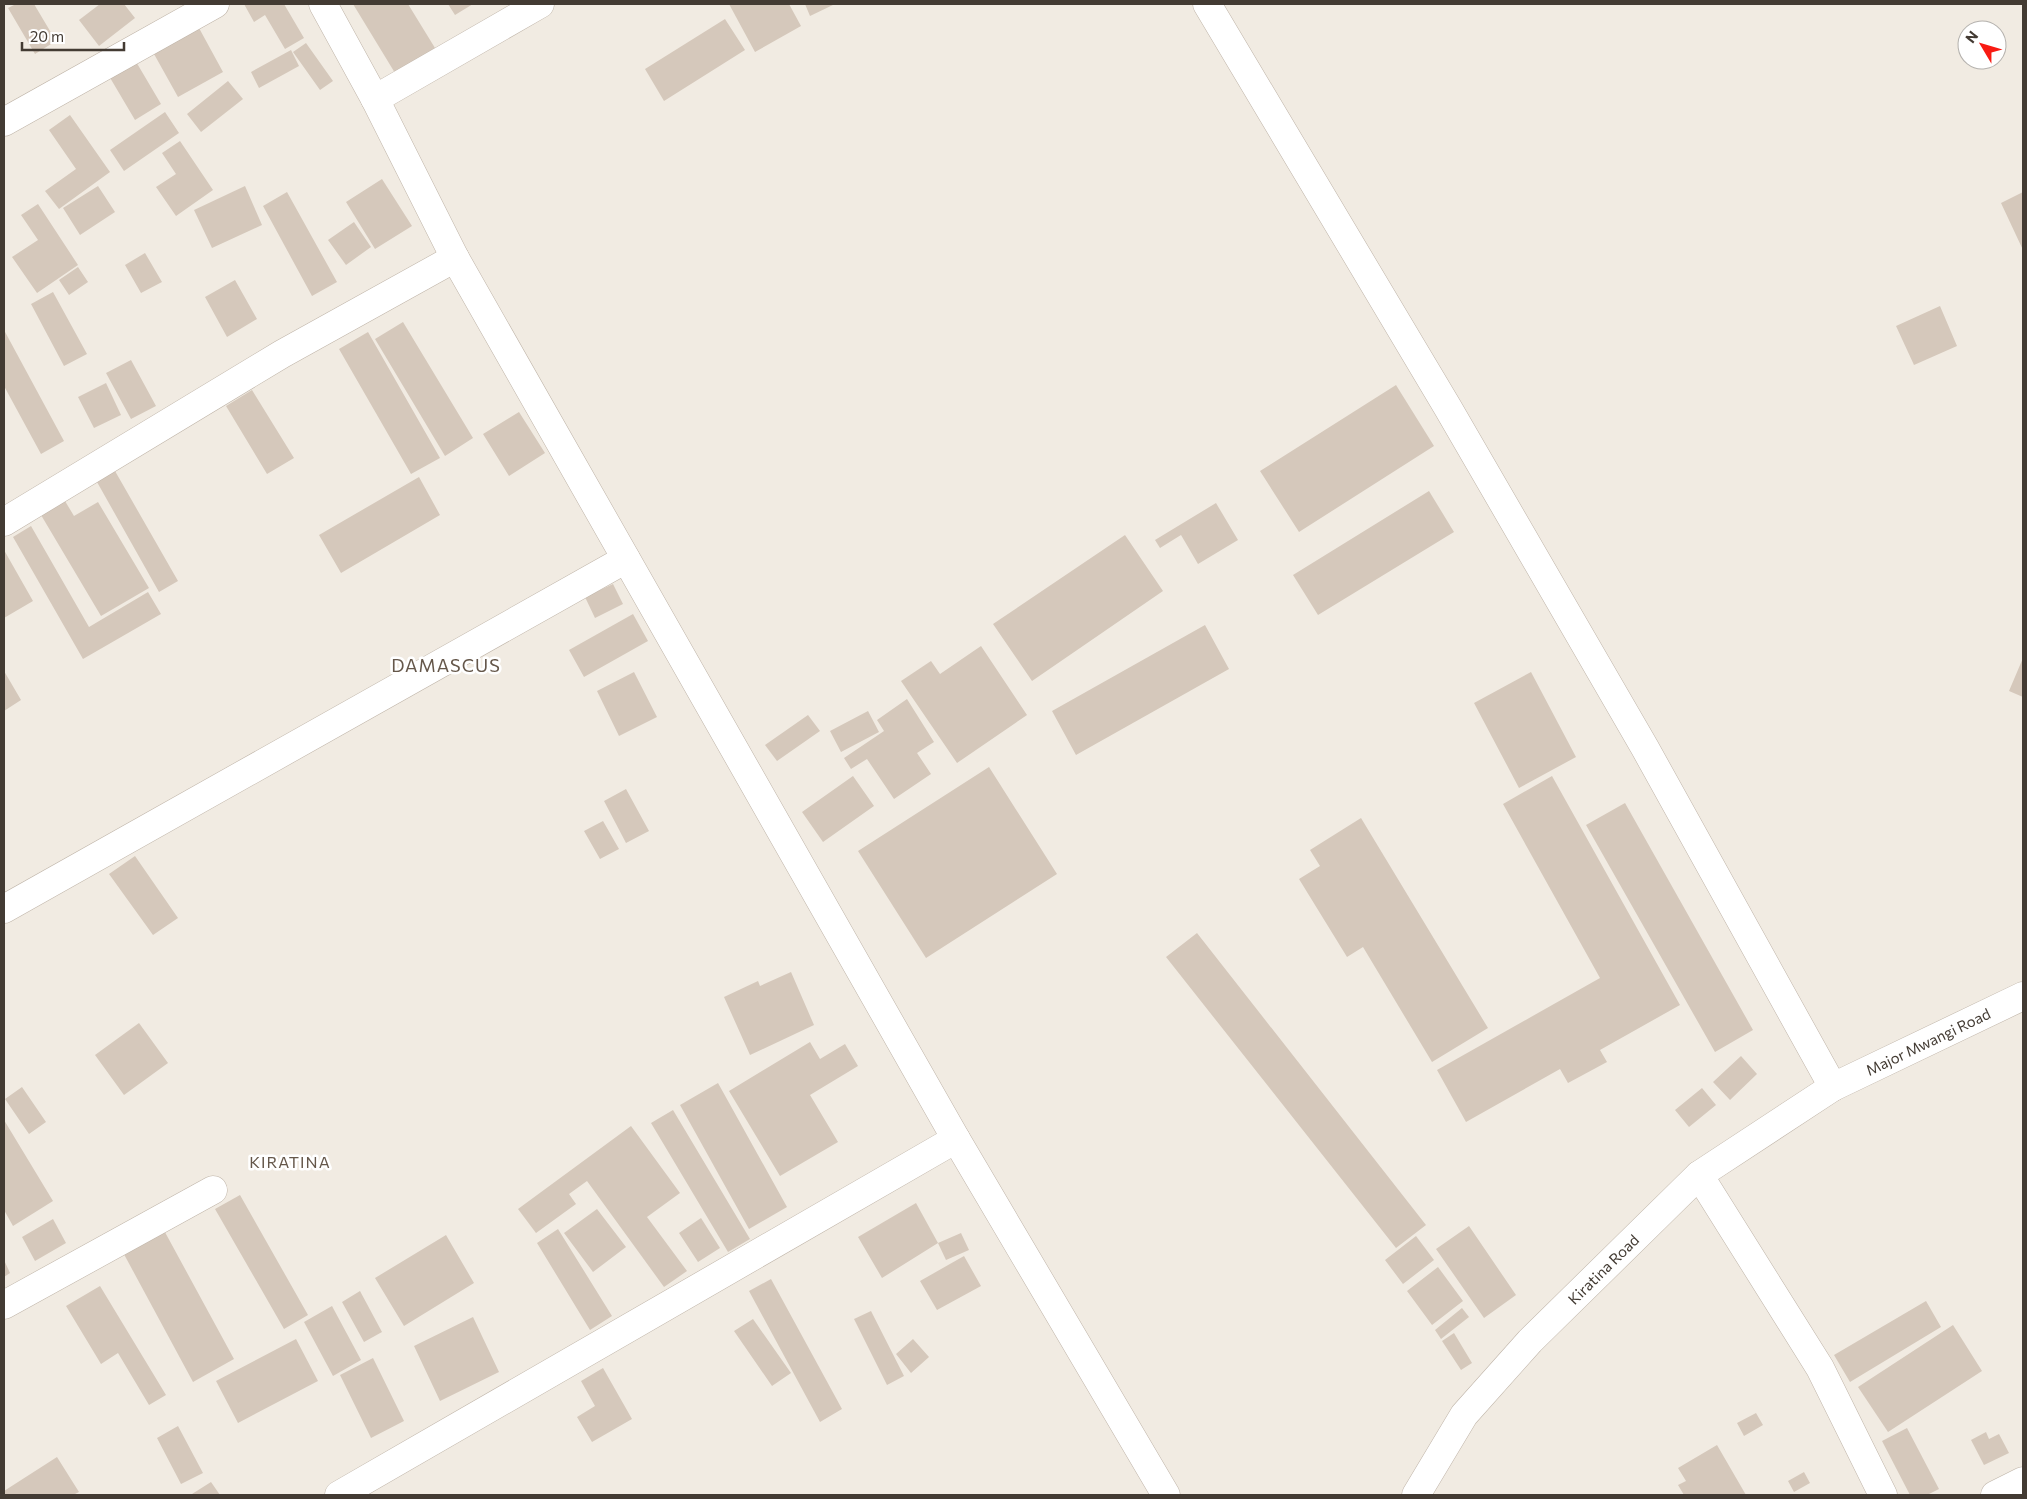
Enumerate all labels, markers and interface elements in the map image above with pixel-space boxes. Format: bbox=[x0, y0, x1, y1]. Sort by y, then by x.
scale bar bbox=[22, 20, 125, 52]
north arrow bbox=[1957, 20, 2007, 70]
text: 20 m bbox=[30, 27, 64, 45]
text: N bbox=[1961, 27, 1981, 46]
district label: DAMASCUS bbox=[391, 654, 501, 676]
street label: Major Mwangi Road bbox=[1863, 1004, 1993, 1079]
district label: KIRATINA bbox=[249, 1152, 331, 1171]
street label: Kiratina Road bbox=[1564, 1230, 1642, 1308]

